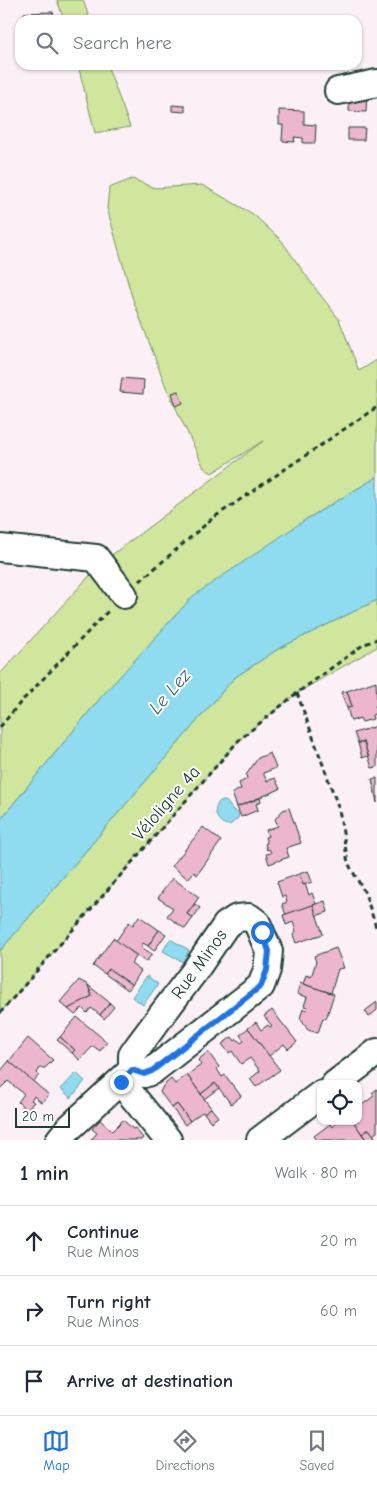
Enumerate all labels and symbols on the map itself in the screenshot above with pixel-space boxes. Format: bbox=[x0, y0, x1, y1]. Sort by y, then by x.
water label: Le Lez bbox=[144, 664, 196, 719]
street label: Véloligne 4a bbox=[128, 762, 205, 845]
route start bbox=[251, 921, 274, 944]
street label: Rue Minos bbox=[167, 925, 232, 1003]
route end bbox=[110, 1071, 133, 1094]
scale bar bbox=[15, 1105, 70, 1128]

